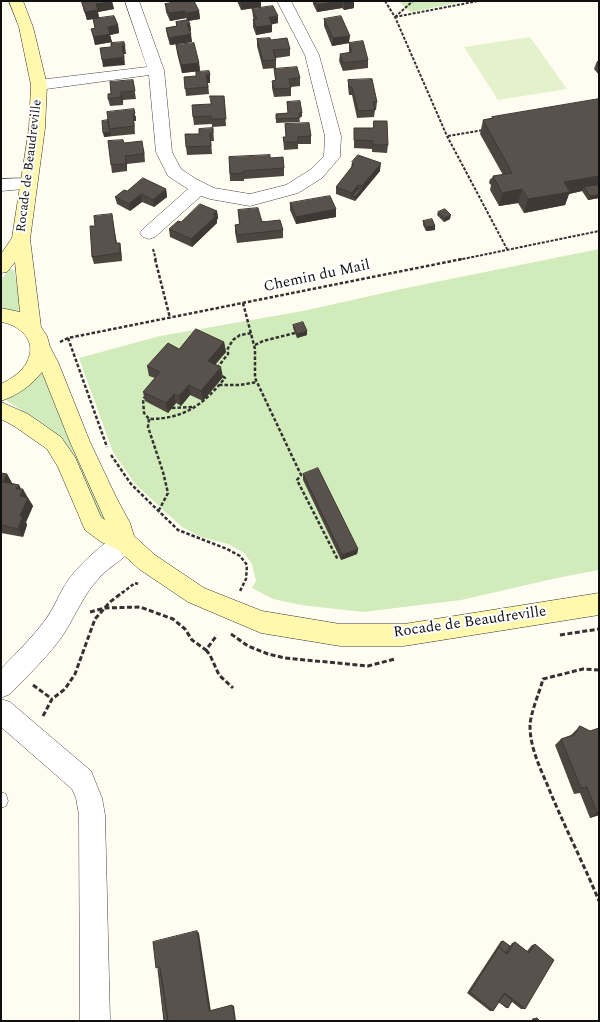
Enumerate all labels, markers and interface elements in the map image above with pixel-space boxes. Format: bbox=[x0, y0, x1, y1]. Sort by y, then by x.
street label: Rocade de Beaudreville bbox=[14, 99, 46, 233]
street label: Chemin du Mail bbox=[262, 257, 372, 297]
street label: Rocade de Beaudreville bbox=[392, 603, 548, 643]

